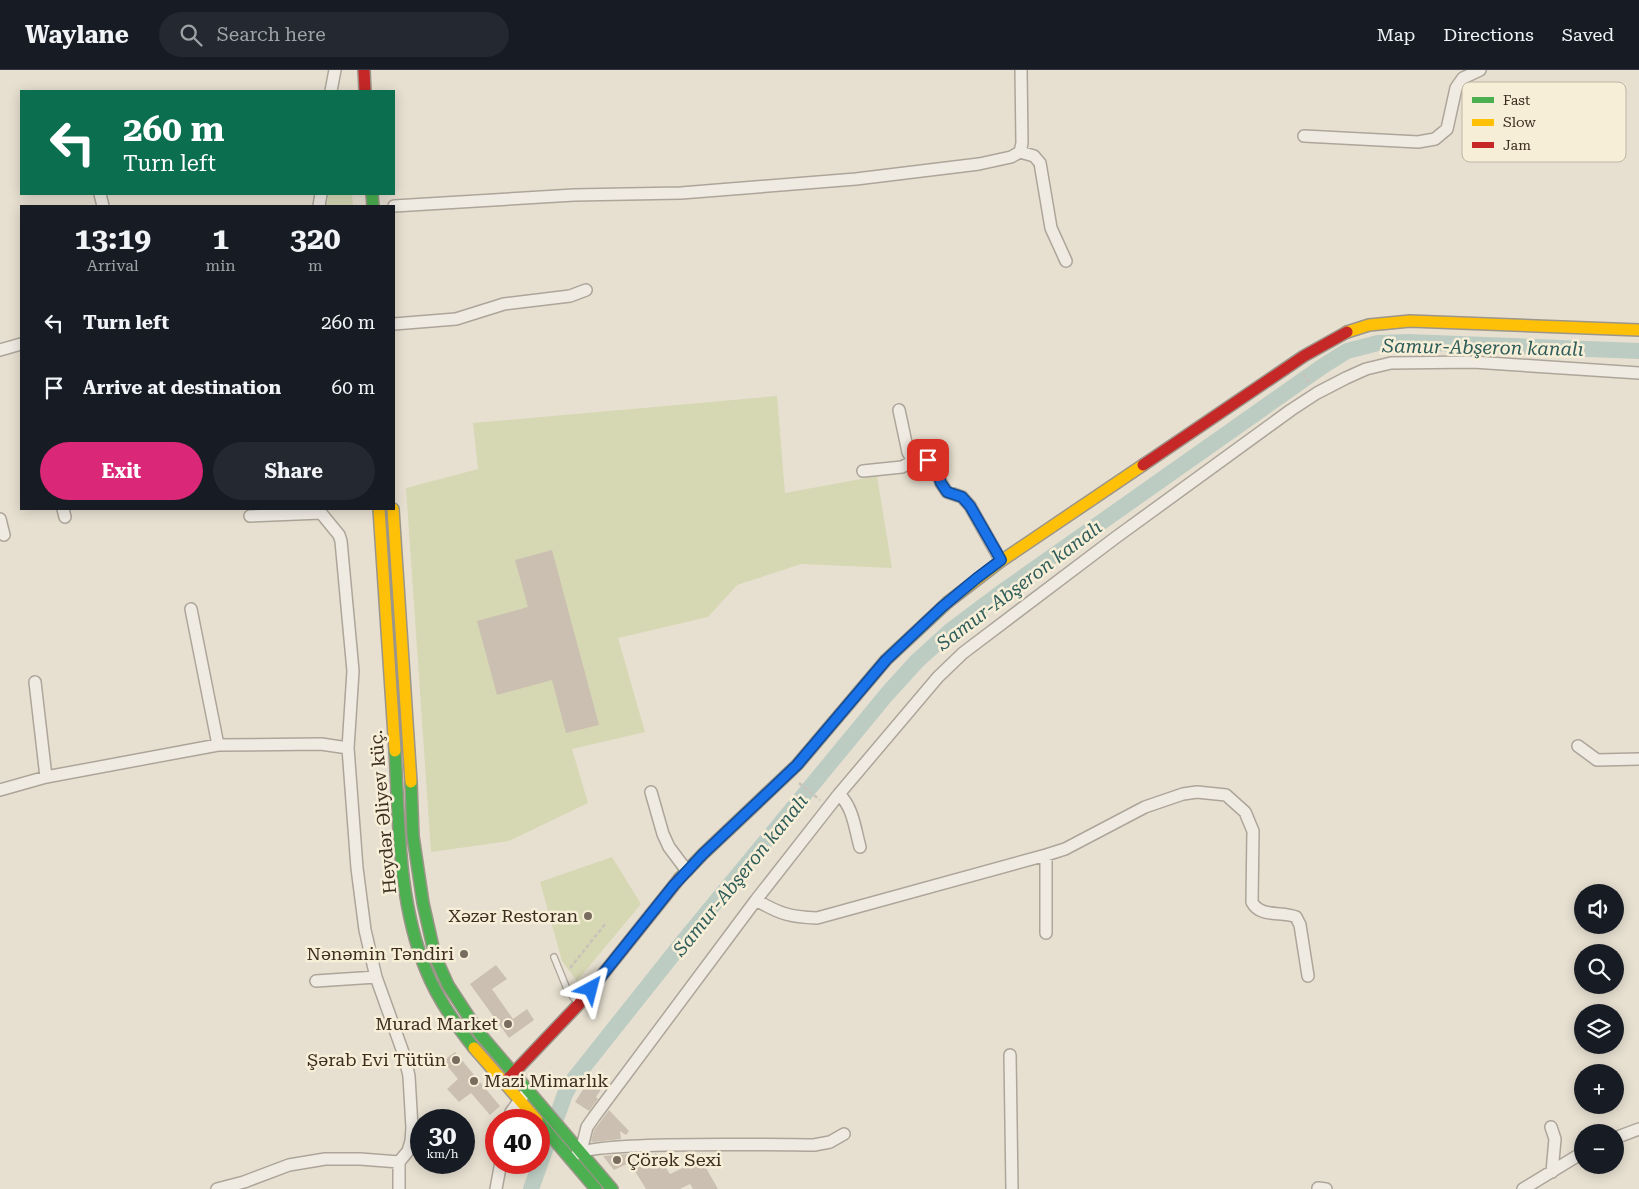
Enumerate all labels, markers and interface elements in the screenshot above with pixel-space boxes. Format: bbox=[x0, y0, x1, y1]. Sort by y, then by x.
search box bbox=[159, 12, 509, 57]
text: Waylane bbox=[25, 21, 129, 49]
icon: search bbox=[177, 21, 205, 49]
text: Search here bbox=[217, 23, 326, 46]
text: Map bbox=[1377, 24, 1415, 45]
text: Directions bbox=[1443, 24, 1534, 45]
text: Saved bbox=[1562, 24, 1614, 45]
legend bbox=[1462, 82, 1626, 162]
text: Fast bbox=[1503, 92, 1530, 108]
text: 260 m bbox=[123, 109, 224, 150]
icon: left bbox=[40, 110, 105, 175]
text: Slow bbox=[1503, 114, 1536, 130]
text: Jam bbox=[1503, 137, 1531, 153]
text: Turn left bbox=[123, 151, 216, 176]
text: 13:19 bbox=[74, 221, 151, 256]
text: 1 bbox=[212, 221, 229, 256]
text: 320 bbox=[290, 221, 340, 256]
text: Arrival bbox=[87, 256, 139, 275]
text: min bbox=[206, 256, 236, 275]
text: m bbox=[308, 256, 323, 275]
icon: left bbox=[40, 309, 68, 337]
text: Turn left bbox=[83, 311, 169, 334]
text: 260 m bbox=[321, 311, 375, 334]
water label: Samur-Abşeron kanalı bbox=[1381, 334, 1584, 361]
icon: arrive bbox=[40, 374, 68, 402]
text: Arrive at destination bbox=[83, 376, 281, 399]
text: 60 m bbox=[332, 376, 375, 399]
pin bbox=[907, 439, 949, 481]
button: Exit bbox=[40, 442, 203, 500]
button: Share bbox=[213, 442, 375, 500]
icon: arrive bbox=[914, 446, 942, 474]
water label: Samur-Abşeron kanalı bbox=[931, 516, 1107, 656]
street label: Heydər Əliyev küç. bbox=[365, 729, 400, 895]
water label: Samur-Abşeron kanalı bbox=[667, 790, 813, 962]
map controls bbox=[1574, 884, 1624, 1174]
button: sound bbox=[1574, 884, 1624, 934]
place label: Xəzər Restoran bbox=[448, 905, 578, 926]
marker: Xəzər Restoran bbox=[582, 910, 594, 922]
place label: Nənəmin Təndiri bbox=[307, 943, 454, 964]
button: search bbox=[1574, 944, 1624, 994]
marker: Nənəmin Təndiri bbox=[458, 948, 470, 960]
position arrow bbox=[564, 962, 616, 1014]
button: layers bbox=[1574, 1004, 1624, 1054]
place label: Murad Market bbox=[375, 1013, 498, 1034]
marker: Murad Market bbox=[502, 1018, 514, 1030]
place label: Şərab Evi Tütün bbox=[307, 1049, 446, 1070]
marker: Şərab Evi Tütün bbox=[450, 1054, 462, 1066]
button: + bbox=[1574, 1064, 1624, 1114]
place label: Mazi Mimarlık bbox=[484, 1070, 609, 1091]
marker: Mazi Mimarlık bbox=[468, 1075, 480, 1087]
speed limit sign: 40 bbox=[485, 1109, 550, 1174]
text: 30 bbox=[428, 1121, 457, 1150]
button: − bbox=[1574, 1124, 1624, 1174]
text: km/h bbox=[426, 1147, 459, 1161]
place label: Çörək Sexi bbox=[627, 1149, 722, 1170]
marker: Çörək Sexi bbox=[611, 1154, 623, 1166]

